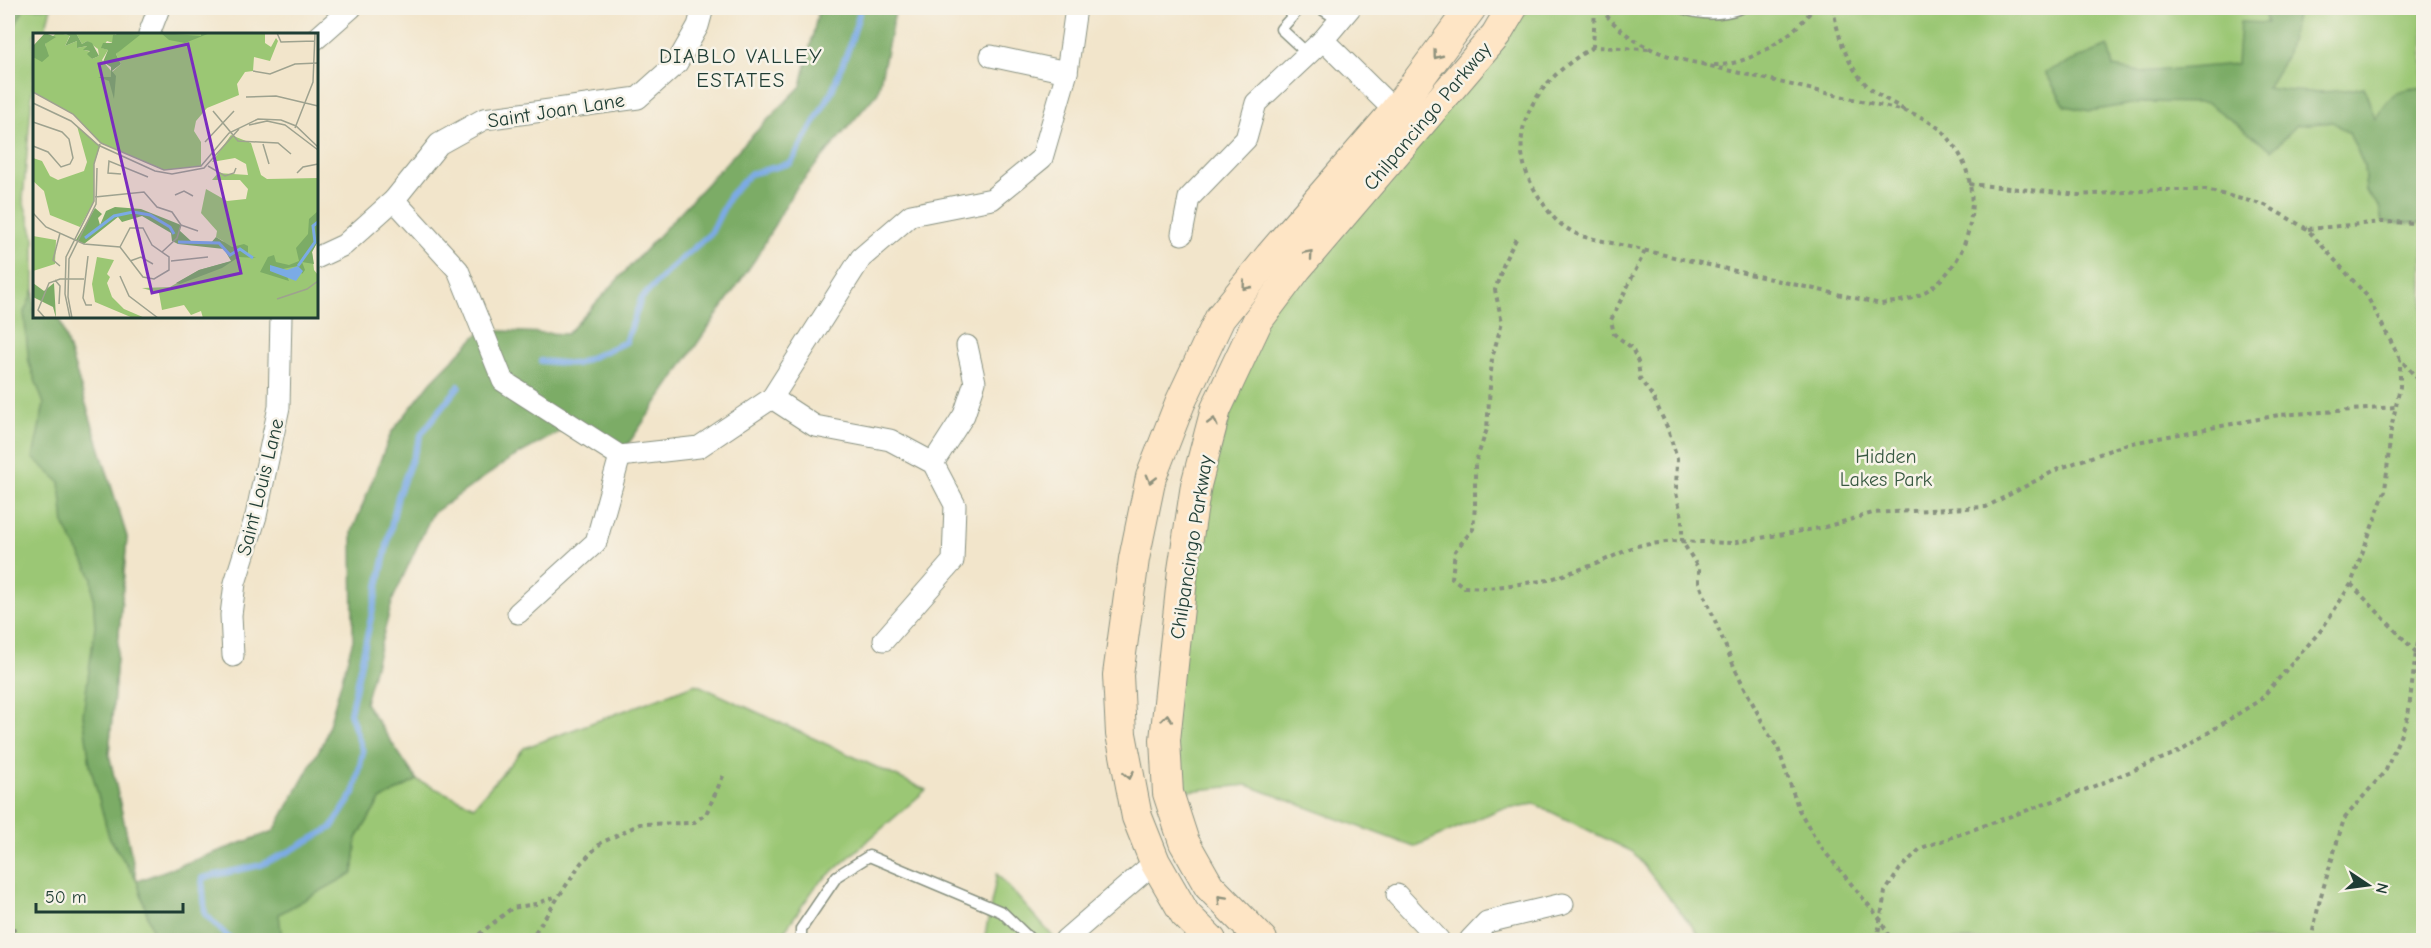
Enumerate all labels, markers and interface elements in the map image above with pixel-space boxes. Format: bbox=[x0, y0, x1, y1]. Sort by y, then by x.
inset map bbox=[33, 33, 318, 318]
street label: Chilpancingo Parkway bbox=[1359, 38, 1496, 195]
district label: DIABLO VALLEY ESTATES bbox=[659, 44, 823, 92]
one-way arrow bbox=[1434, 49, 1445, 60]
street label: Saint Joan Lane bbox=[486, 88, 626, 133]
one-way arrow bbox=[1302, 250, 1313, 261]
one-way arrow bbox=[1242, 279, 1253, 290]
street label: Saint Louis Lane bbox=[232, 416, 289, 558]
one-way arrow bbox=[1205, 417, 1218, 427]
park label: Hidden Lakes Park bbox=[1840, 445, 1933, 491]
street label: Chilpancingo Parkway bbox=[1166, 453, 1217, 641]
one-way arrow bbox=[1146, 473, 1158, 484]
one-way arrow bbox=[1160, 713, 1173, 722]
one-way arrow bbox=[1122, 770, 1134, 780]
north arrow bbox=[2338, 855, 2398, 915]
scale bar bbox=[36, 876, 183, 914]
text: N bbox=[2372, 881, 2392, 895]
text: 50 m bbox=[45, 887, 87, 908]
one-way arrow bbox=[1217, 895, 1228, 906]

